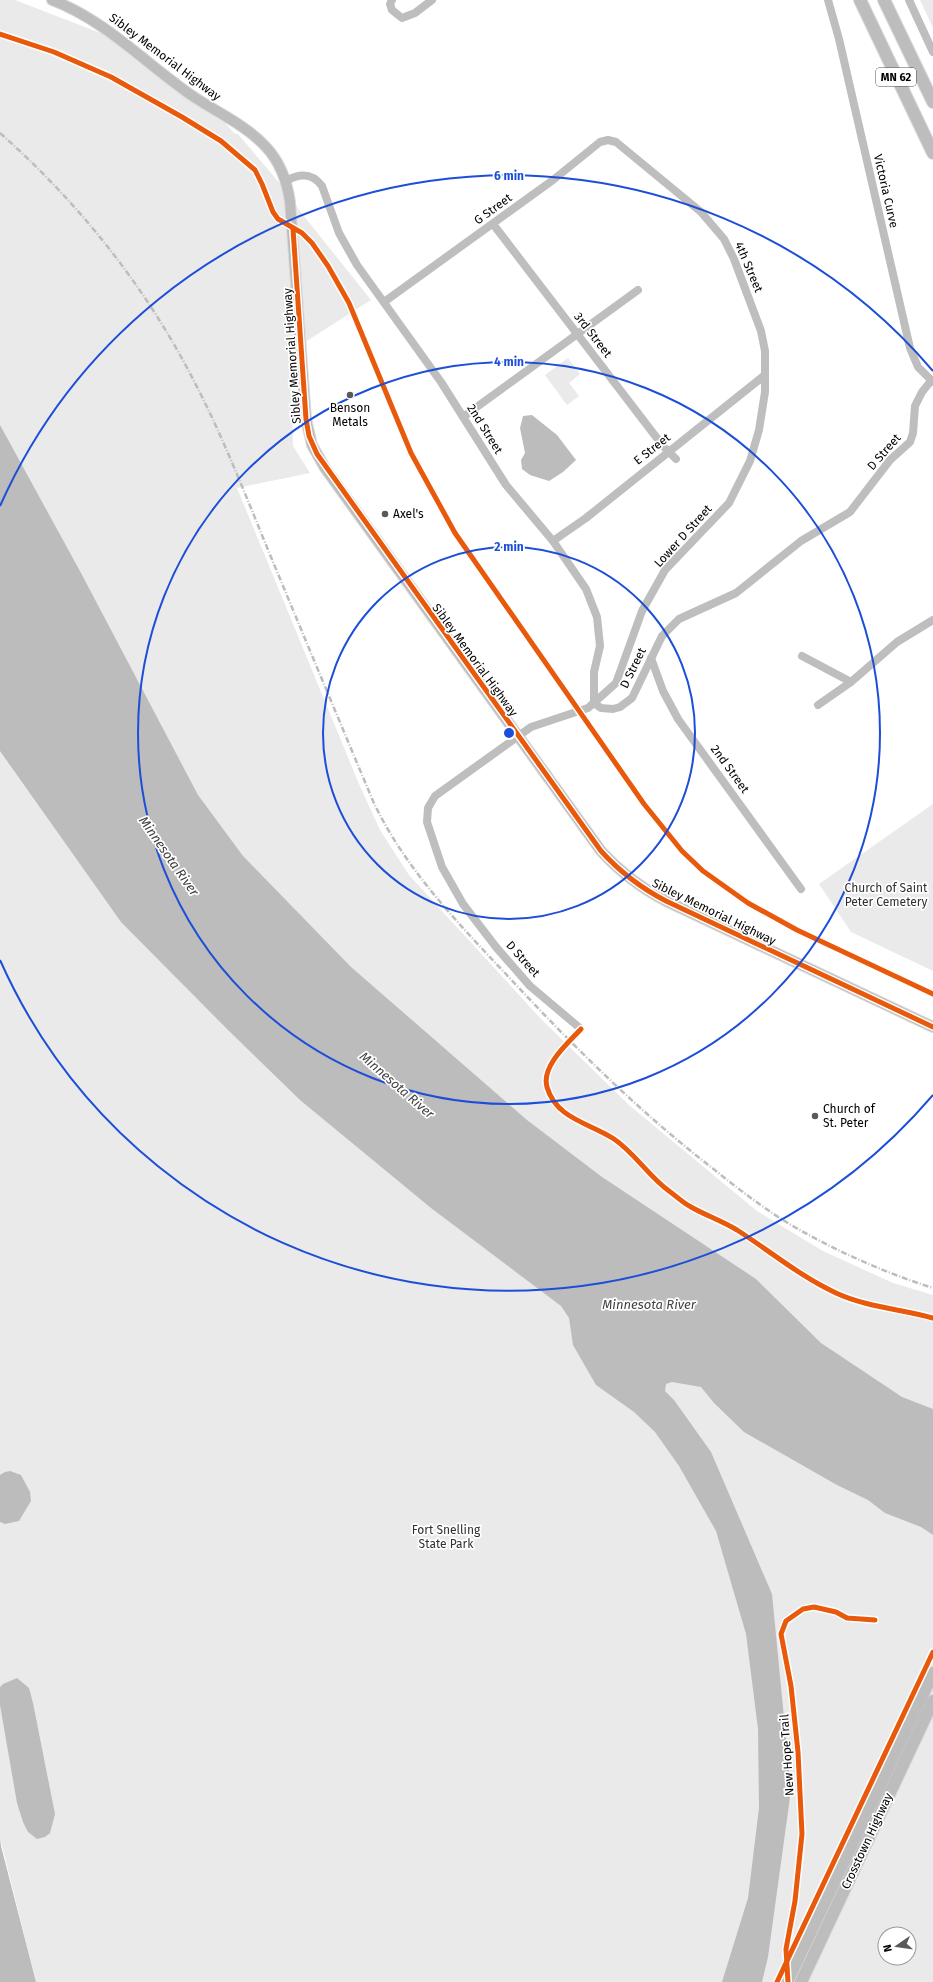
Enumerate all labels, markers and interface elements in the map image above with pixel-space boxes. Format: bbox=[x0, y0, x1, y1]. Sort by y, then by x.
street label: Sibley Memorial Highway bbox=[107, 11, 224, 104]
road number: MN 62 bbox=[876, 68, 916, 86]
street label: Victoria Curve bbox=[871, 153, 901, 229]
text: 6 min bbox=[494, 169, 524, 183]
street label: G Street bbox=[471, 190, 515, 227]
street label: 4th Street bbox=[732, 240, 766, 295]
street label: Sibley Memorial Highway bbox=[280, 288, 304, 424]
street label: 3rd Street bbox=[571, 310, 615, 361]
text: 4 min bbox=[494, 355, 524, 369]
marker: Benson Metals bbox=[345, 390, 355, 400]
place label: Benson Metals bbox=[330, 401, 370, 429]
street label: 2nd Street bbox=[464, 402, 506, 457]
street label: E Street bbox=[631, 430, 673, 467]
street label: D Street bbox=[864, 431, 904, 473]
street label: Lower D Street bbox=[651, 501, 715, 570]
place label: Axel's bbox=[393, 507, 424, 521]
marker: Axel's bbox=[380, 509, 390, 519]
text: 2 min bbox=[494, 540, 524, 554]
street label: Sibley Memorial Highway bbox=[429, 601, 521, 719]
street label: D Street bbox=[617, 645, 649, 691]
centre of rings bbox=[502, 726, 516, 740]
street label: 2nd Street bbox=[708, 742, 752, 796]
water label: Minnesota River bbox=[136, 813, 203, 899]
street label: Sibley Memorial Highway bbox=[650, 876, 778, 948]
park label: Church of Saint Peter Cemetery bbox=[845, 881, 928, 909]
street label: D Street bbox=[503, 938, 543, 980]
water label: Minnesota River bbox=[357, 1049, 438, 1122]
place label: Church of St. Peter bbox=[823, 1102, 876, 1130]
marker: Church of St. Peter bbox=[810, 1111, 820, 1121]
water label: Minnesota River bbox=[602, 1297, 697, 1312]
park label: Fort Snelling State Park bbox=[412, 1523, 481, 1551]
street label: New Hope Trail bbox=[777, 1713, 797, 1796]
street label: Crosstown Highway bbox=[839, 1791, 895, 1891]
north arrow bbox=[877, 1926, 917, 1966]
text: N bbox=[881, 1943, 895, 1953]

